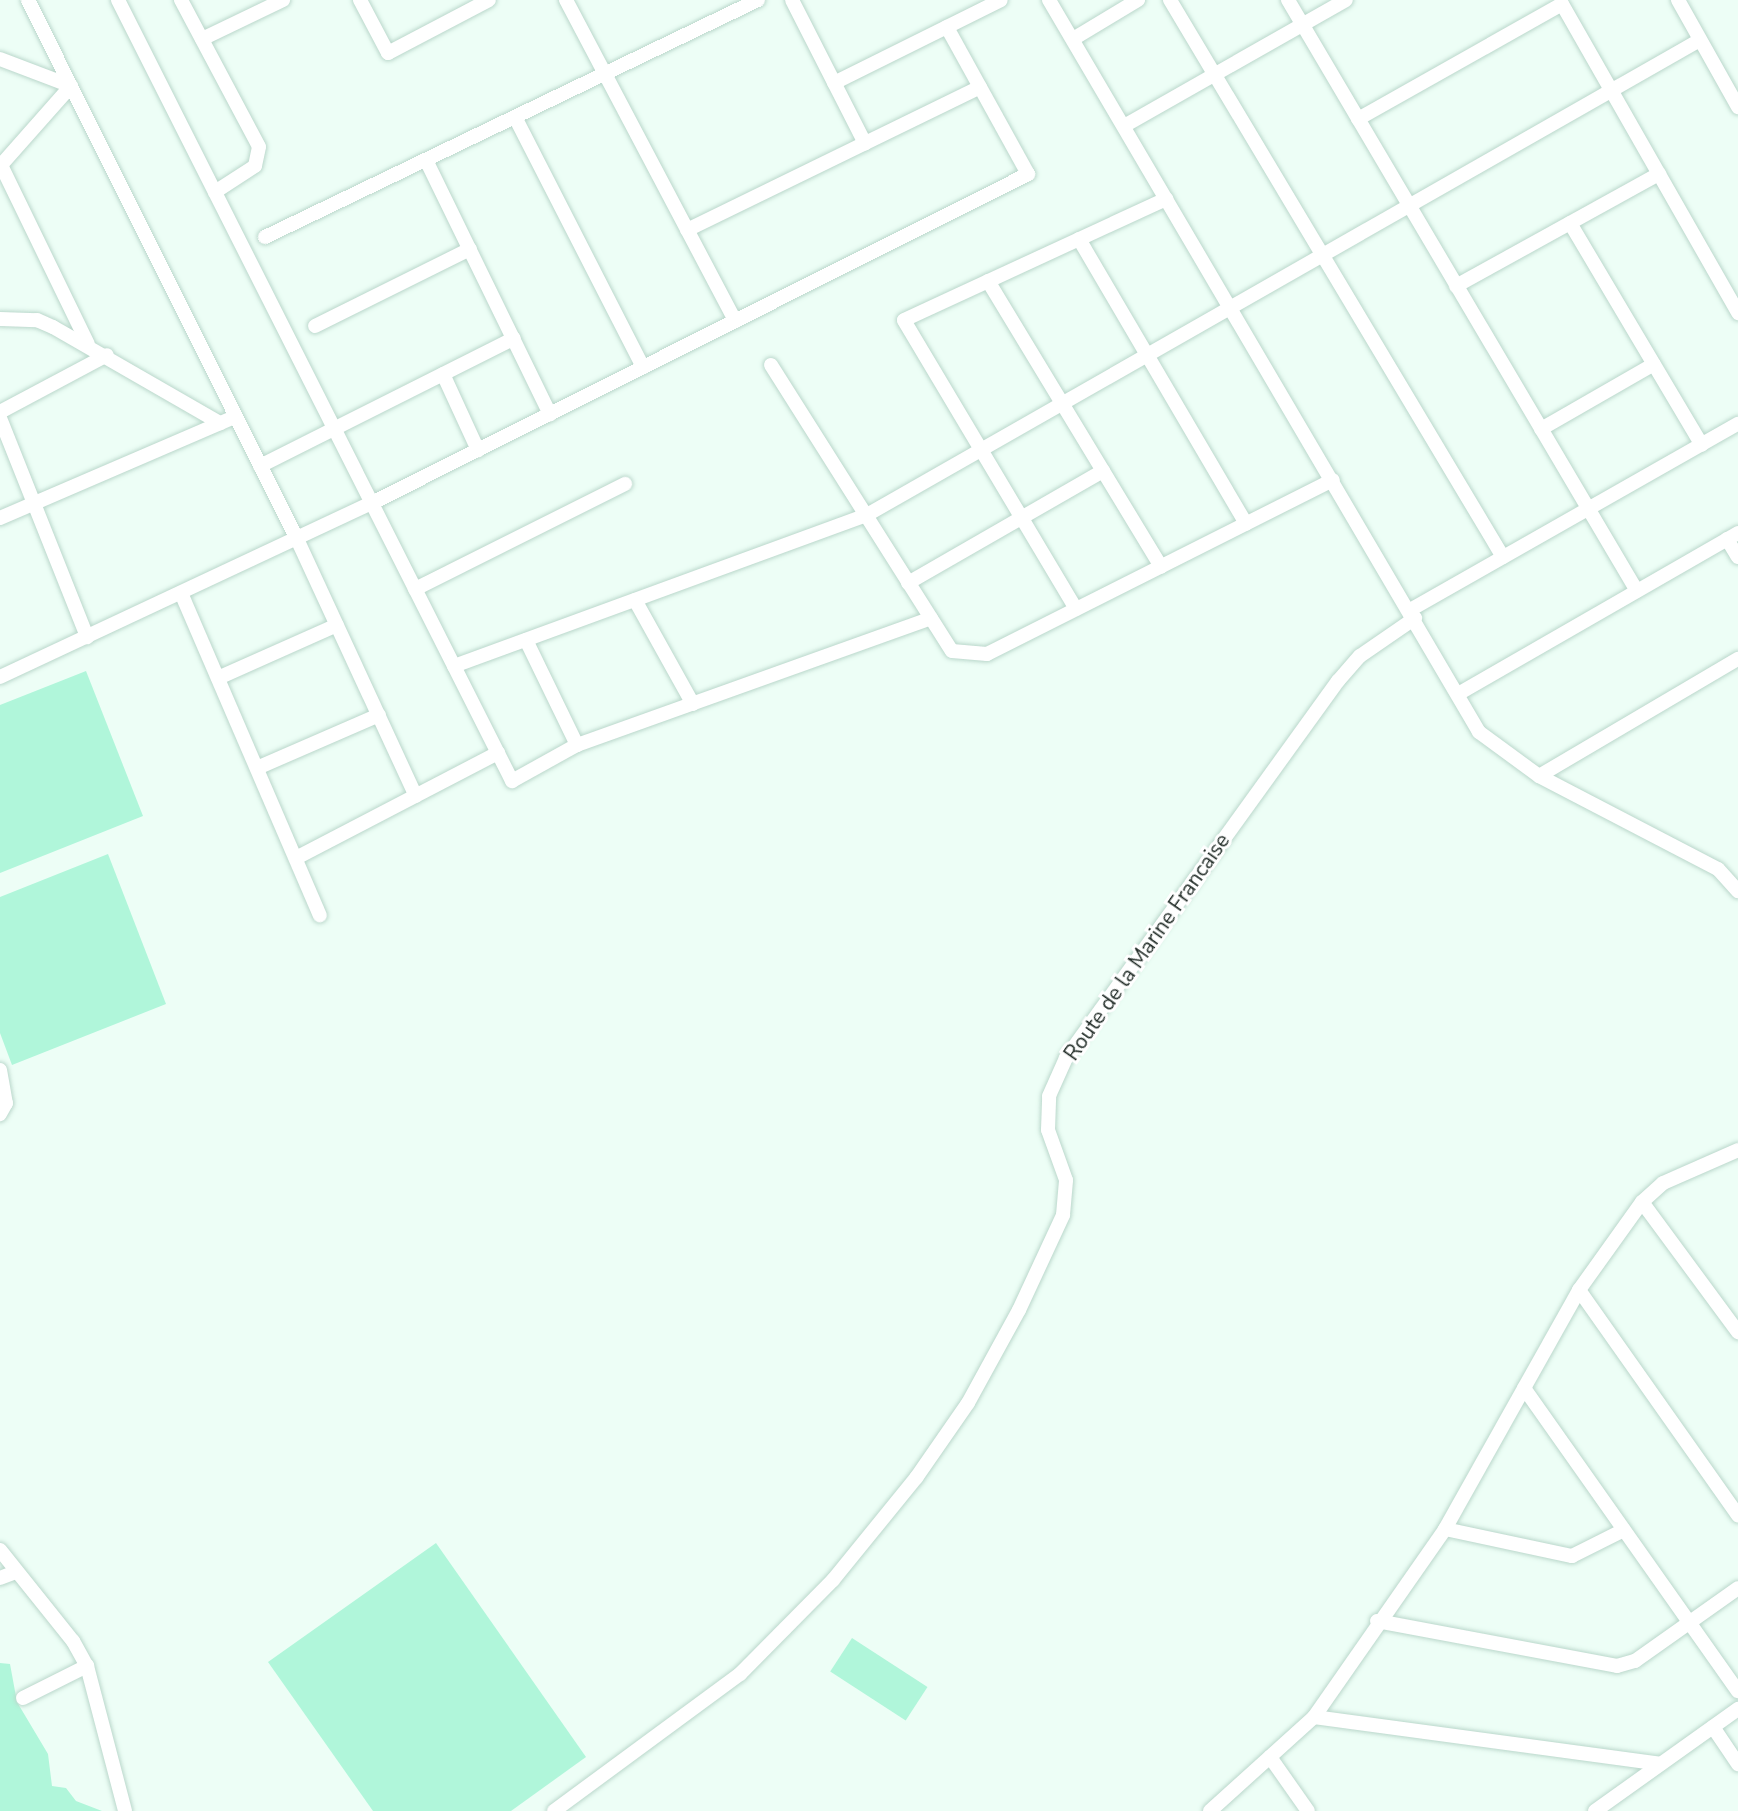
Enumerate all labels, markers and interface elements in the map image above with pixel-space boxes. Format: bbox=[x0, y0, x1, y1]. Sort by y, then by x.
street label: Route de la Marine Francaise bbox=[1059, 829, 1235, 1065]

